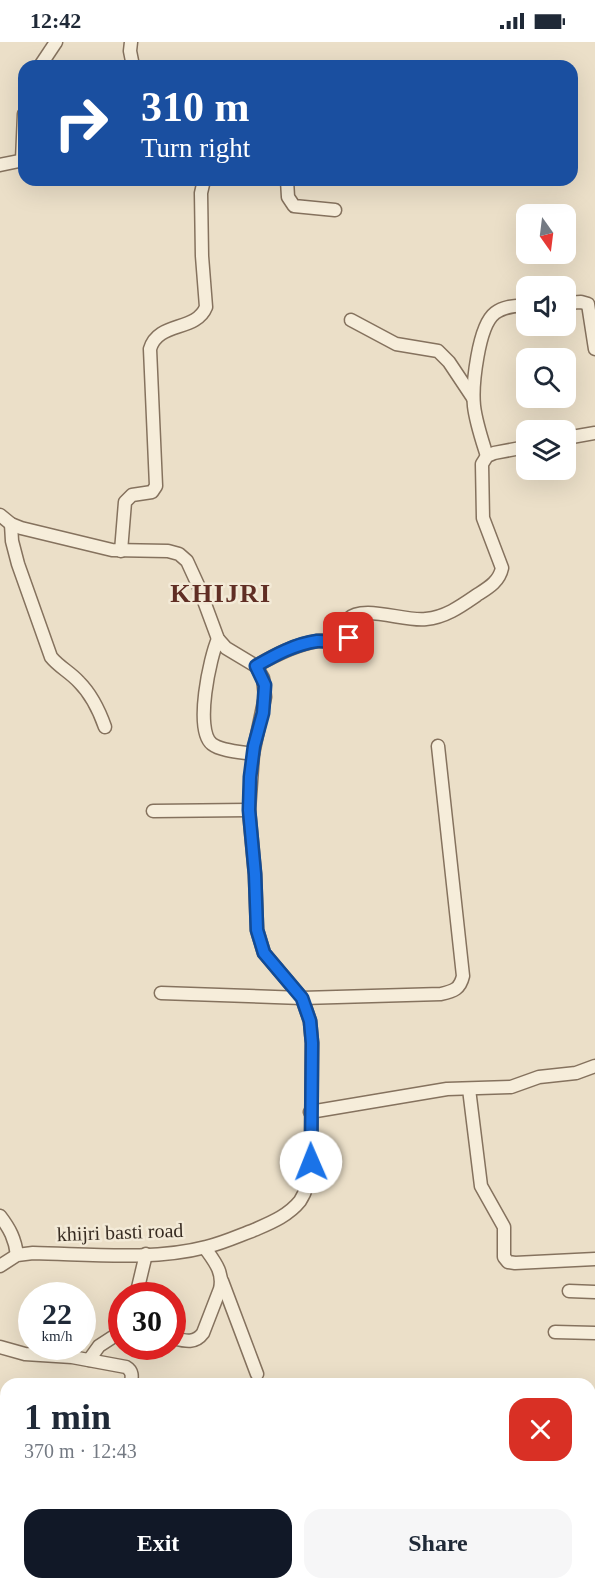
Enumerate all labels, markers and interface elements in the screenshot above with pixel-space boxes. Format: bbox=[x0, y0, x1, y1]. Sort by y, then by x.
text: 12:42 bbox=[30, 8, 81, 33]
icon: right bbox=[42, 84, 120, 162]
text: 310 m bbox=[141, 84, 250, 130]
text: Turn right bbox=[141, 133, 250, 163]
north arrow bbox=[516, 204, 576, 264]
map controls bbox=[516, 204, 576, 480]
button: sound bbox=[516, 276, 576, 336]
button: search bbox=[516, 348, 576, 408]
button: layers bbox=[516, 420, 576, 480]
district label: KHIJRI bbox=[170, 579, 272, 608]
pin bbox=[323, 612, 374, 663]
icon: arrive bbox=[332, 621, 365, 654]
position arrow bbox=[279, 1130, 343, 1194]
street label: khijri basti road bbox=[56, 1219, 184, 1246]
speed limit sign: 30 bbox=[108, 1282, 186, 1360]
text: 22 bbox=[42, 1297, 72, 1330]
text: km/h bbox=[42, 1328, 72, 1344]
text: 1 min bbox=[24, 1397, 111, 1437]
button: close bbox=[509, 1398, 572, 1461]
text: 370 m · 12:43 bbox=[24, 1440, 137, 1462]
button: Exit bbox=[24, 1509, 292, 1578]
button: Share bbox=[304, 1509, 572, 1578]

